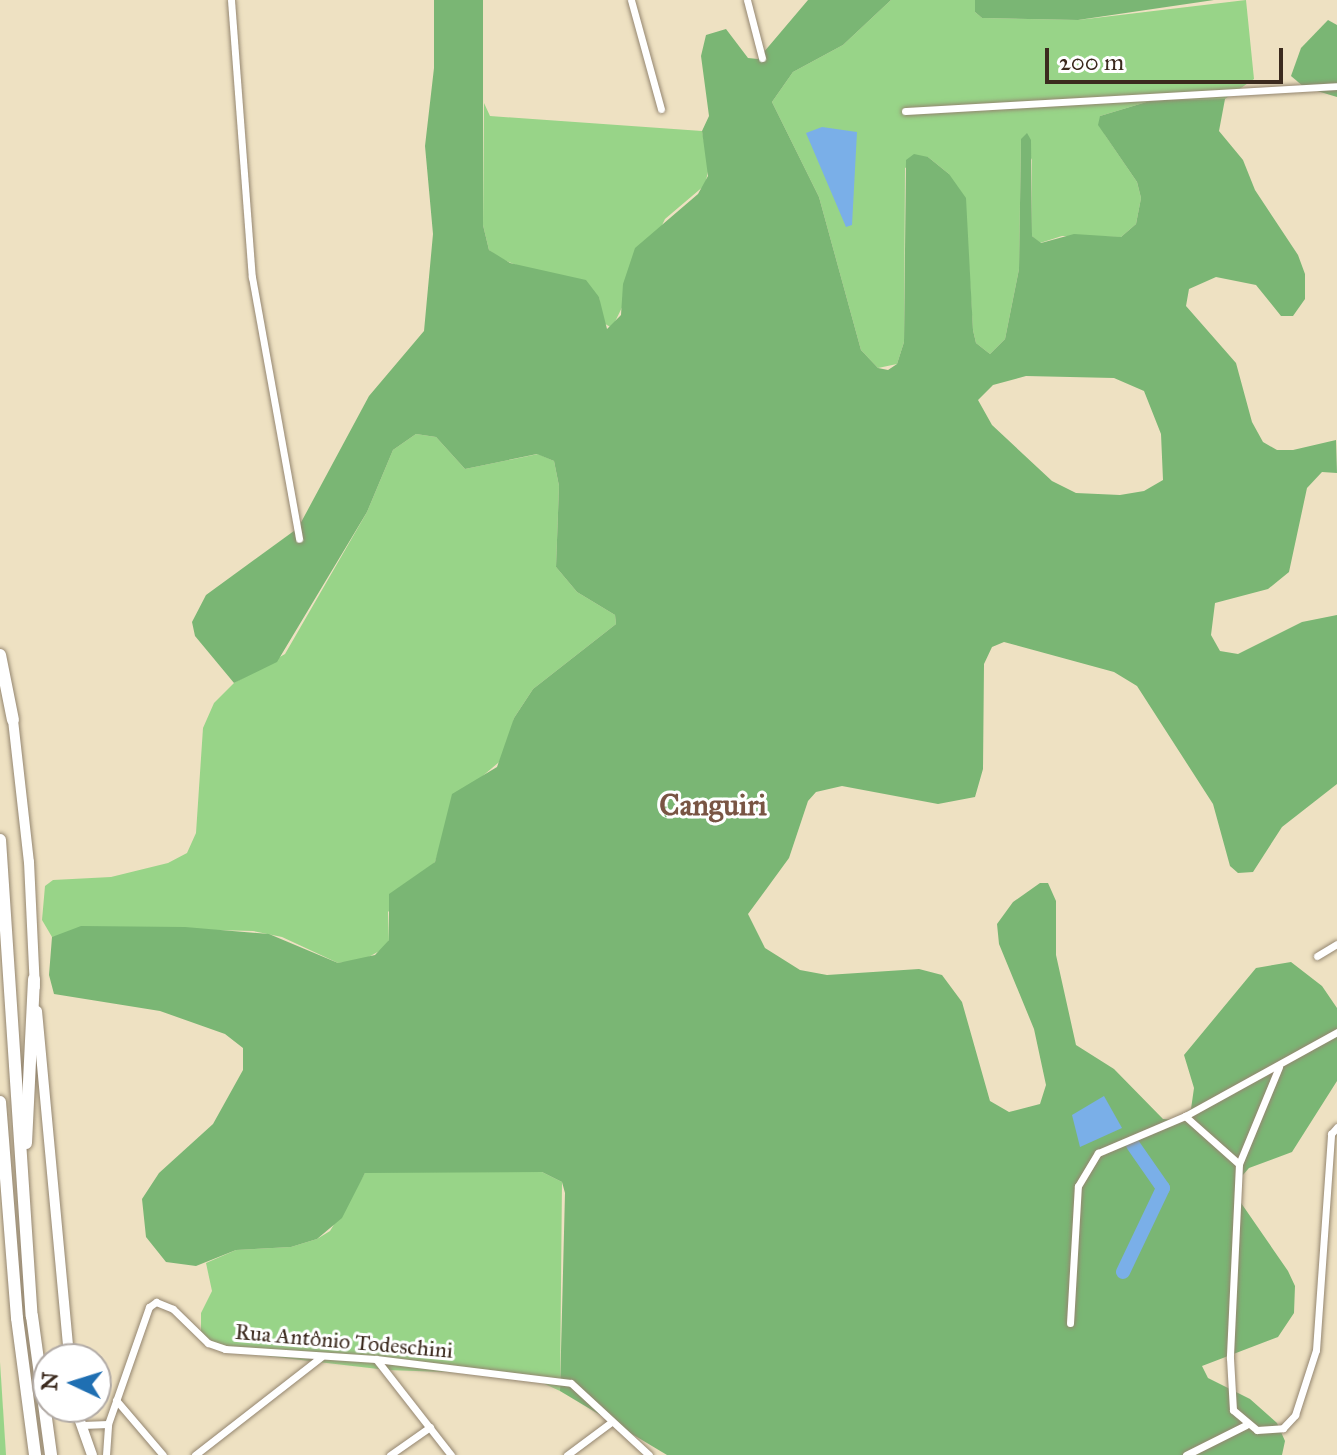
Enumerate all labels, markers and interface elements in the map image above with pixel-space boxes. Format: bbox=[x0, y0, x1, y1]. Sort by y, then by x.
scale bar bbox=[1049, 32, 1287, 82]
text: 200 m bbox=[1059, 47, 1124, 77]
district label: Canguiri bbox=[659, 787, 767, 823]
street label: Rua Antônio Todeschini bbox=[234, 1318, 454, 1364]
north arrow bbox=[32, 1343, 112, 1423]
text: N bbox=[35, 1371, 64, 1392]

